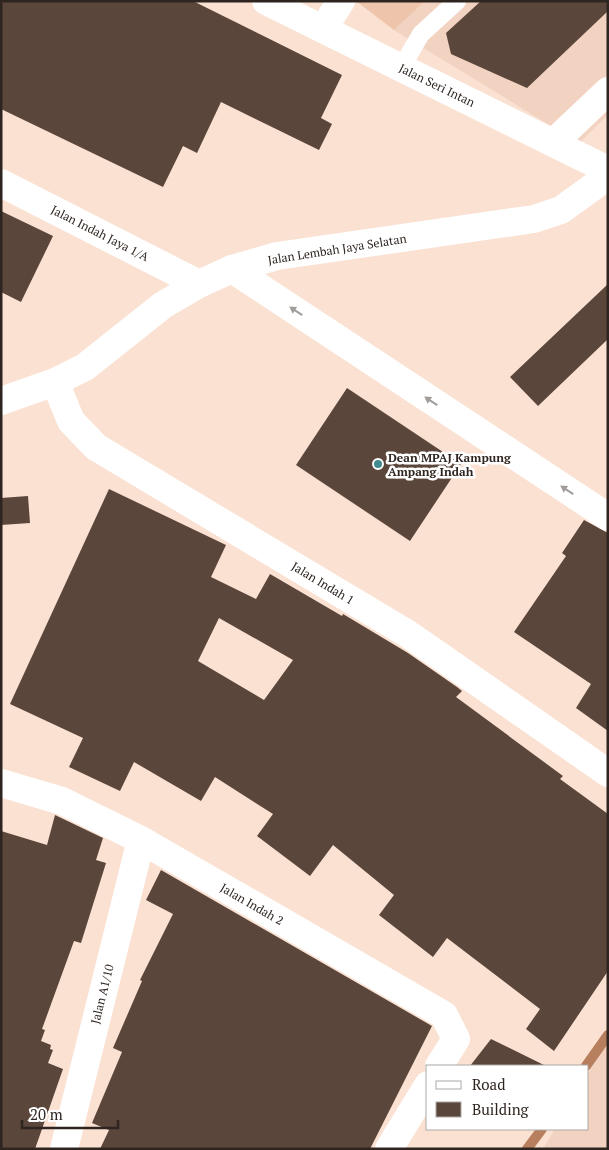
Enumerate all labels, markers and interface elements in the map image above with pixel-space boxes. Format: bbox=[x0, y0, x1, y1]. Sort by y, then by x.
street label: Jalan Seri Intan bbox=[397, 60, 477, 110]
street label: Jalan Indah Jaya 1/A bbox=[49, 202, 152, 265]
street label: Jalan Lembah Jaya Selatan bbox=[266, 231, 408, 267]
one-way arrow bbox=[289, 306, 303, 316]
one-way arrow bbox=[425, 396, 438, 406]
place label: Dean MPAJ Kampung Ampang Indah bbox=[388, 450, 511, 479]
marker: Dean MPAJ Kampung Ampang Indah bbox=[372, 458, 384, 470]
one-way arrow bbox=[560, 485, 574, 495]
street label: Jalan Indah 1 bbox=[289, 558, 357, 608]
street label: Jalan Indah 2 bbox=[218, 880, 286, 928]
street label: Jalan A1/10 bbox=[87, 963, 117, 1025]
legend bbox=[426, 1065, 589, 1130]
text: Road bbox=[472, 1074, 505, 1094]
scale bar bbox=[22, 1098, 119, 1130]
text: Building bbox=[472, 1099, 530, 1119]
text: 20 m bbox=[30, 1104, 63, 1124]

